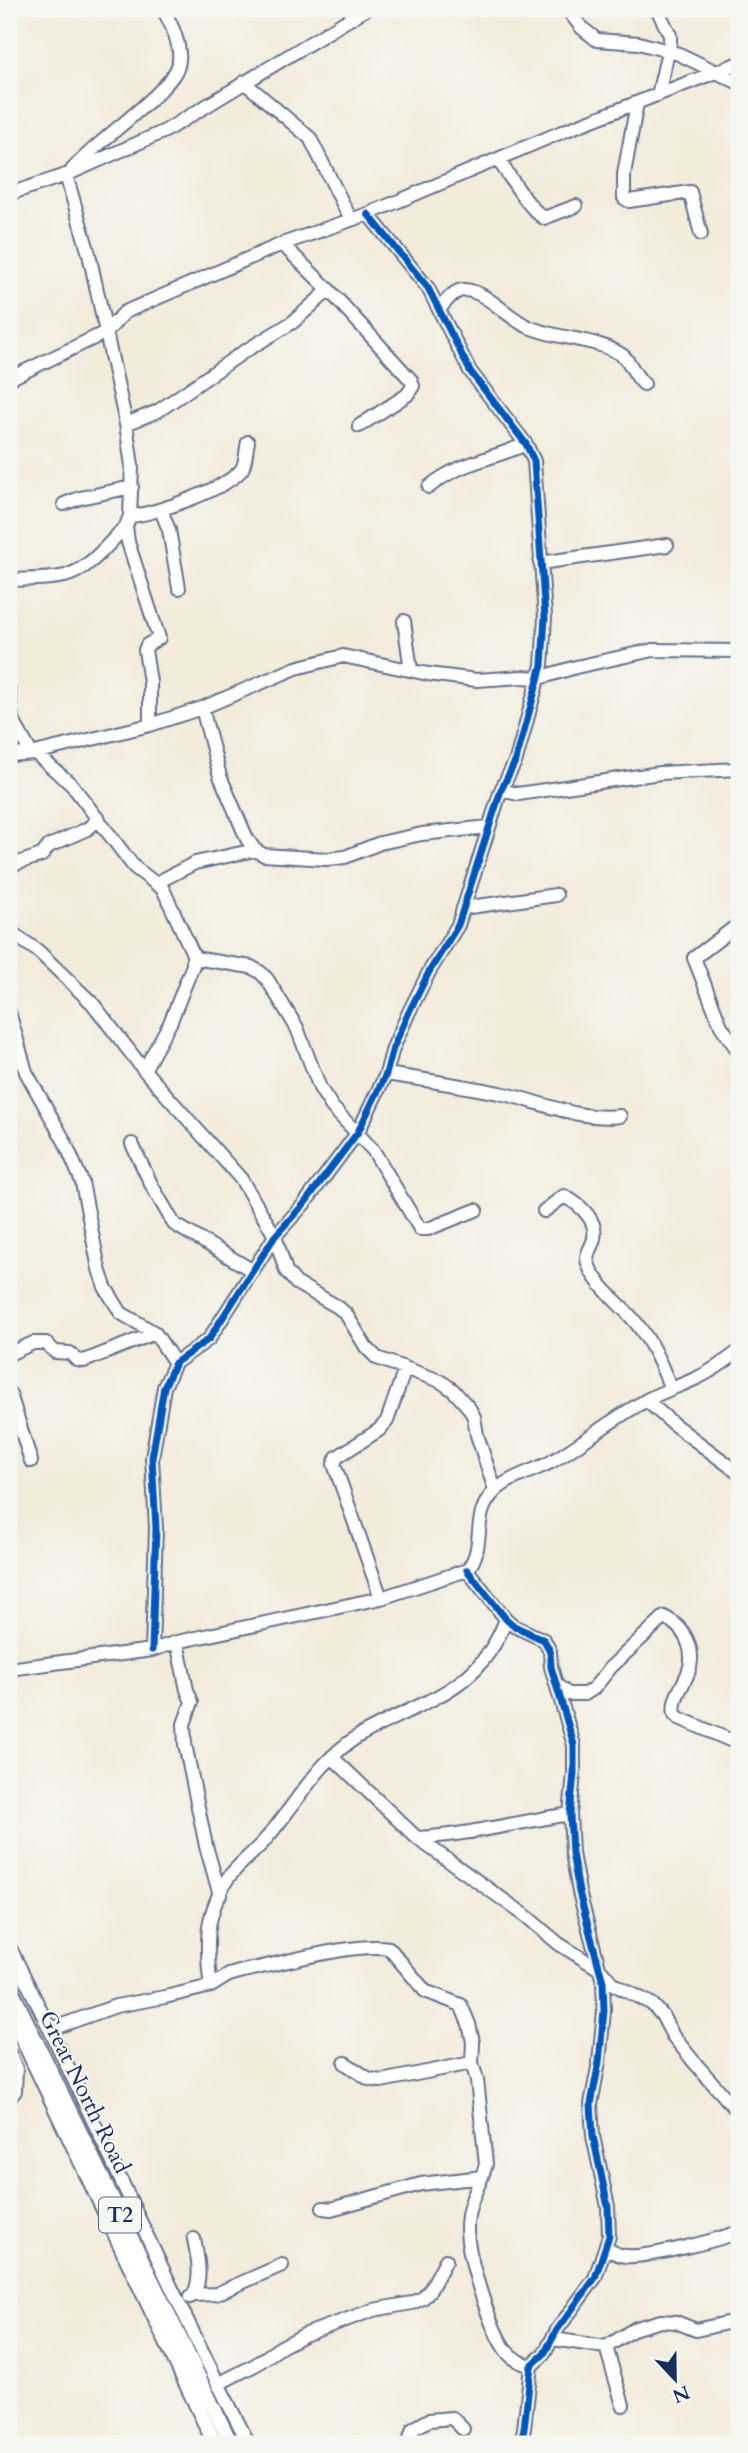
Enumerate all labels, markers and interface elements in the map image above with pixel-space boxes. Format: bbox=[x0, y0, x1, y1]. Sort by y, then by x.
street label: Great North Road bbox=[32, 2005, 138, 2179]
road number: T2 bbox=[99, 2198, 141, 2232]
north arrow bbox=[640, 2344, 710, 2414]
text: N bbox=[668, 2379, 694, 2409]

